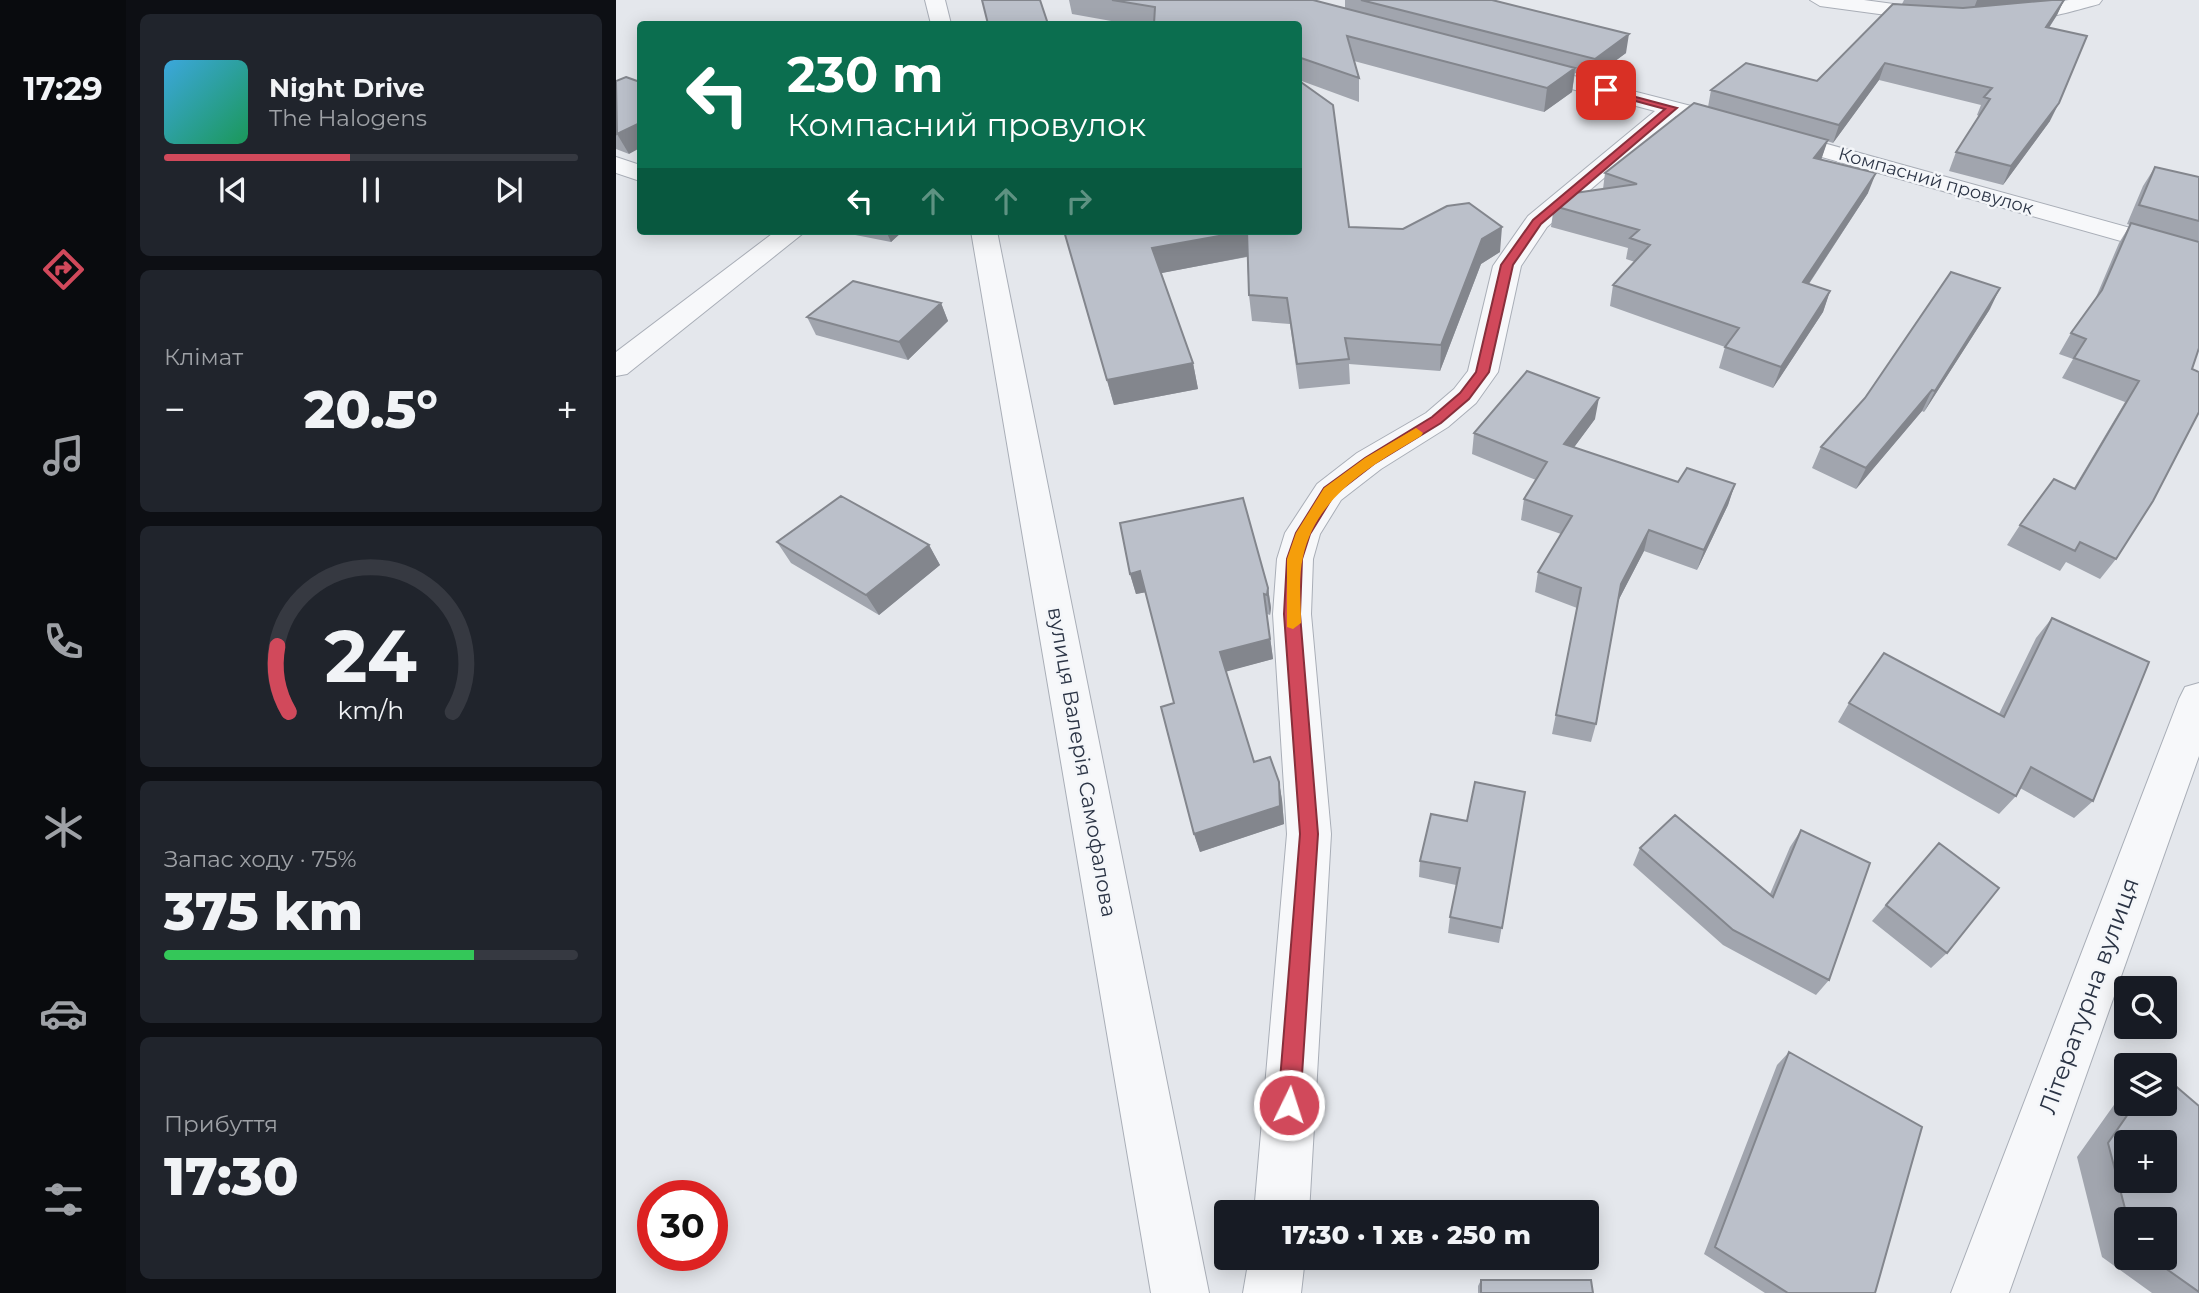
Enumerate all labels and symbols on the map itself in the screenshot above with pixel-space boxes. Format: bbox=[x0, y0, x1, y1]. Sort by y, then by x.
pin bbox=[1576, 60, 1636, 120]
street label: Компасний провулок bbox=[1836, 143, 2037, 220]
street label: вулиця Валерія Самофалова bbox=[1043, 605, 1122, 919]
street label: Літературна вулиця bbox=[2032, 874, 2145, 1118]
position arrow bbox=[1252, 1068, 1326, 1142]
speed limit sign: 30 bbox=[637, 1180, 728, 1271]

